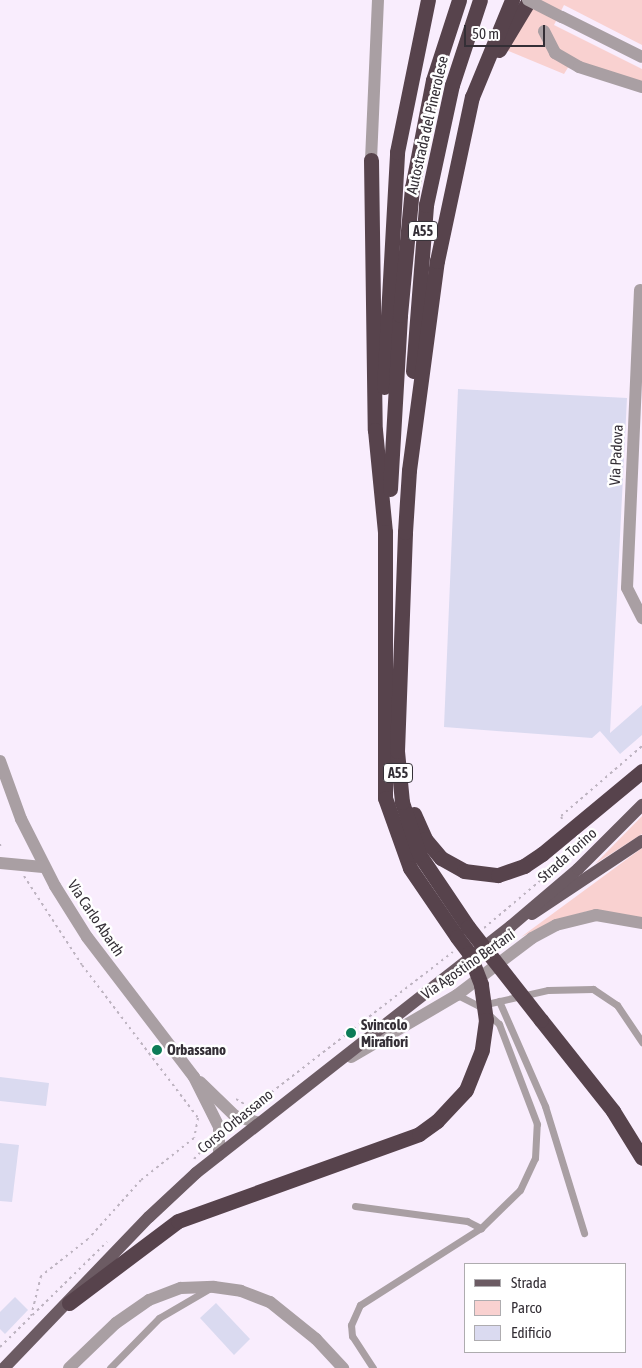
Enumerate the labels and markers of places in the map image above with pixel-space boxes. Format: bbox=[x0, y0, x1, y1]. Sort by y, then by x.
place label: Svincolo Mirafiori bbox=[361, 1015, 408, 1050]
marker: Svincolo Mirafiori bbox=[345, 1027, 357, 1039]
place label: Orbassano bbox=[167, 1041, 226, 1059]
marker: Orbassano bbox=[151, 1044, 163, 1056]

